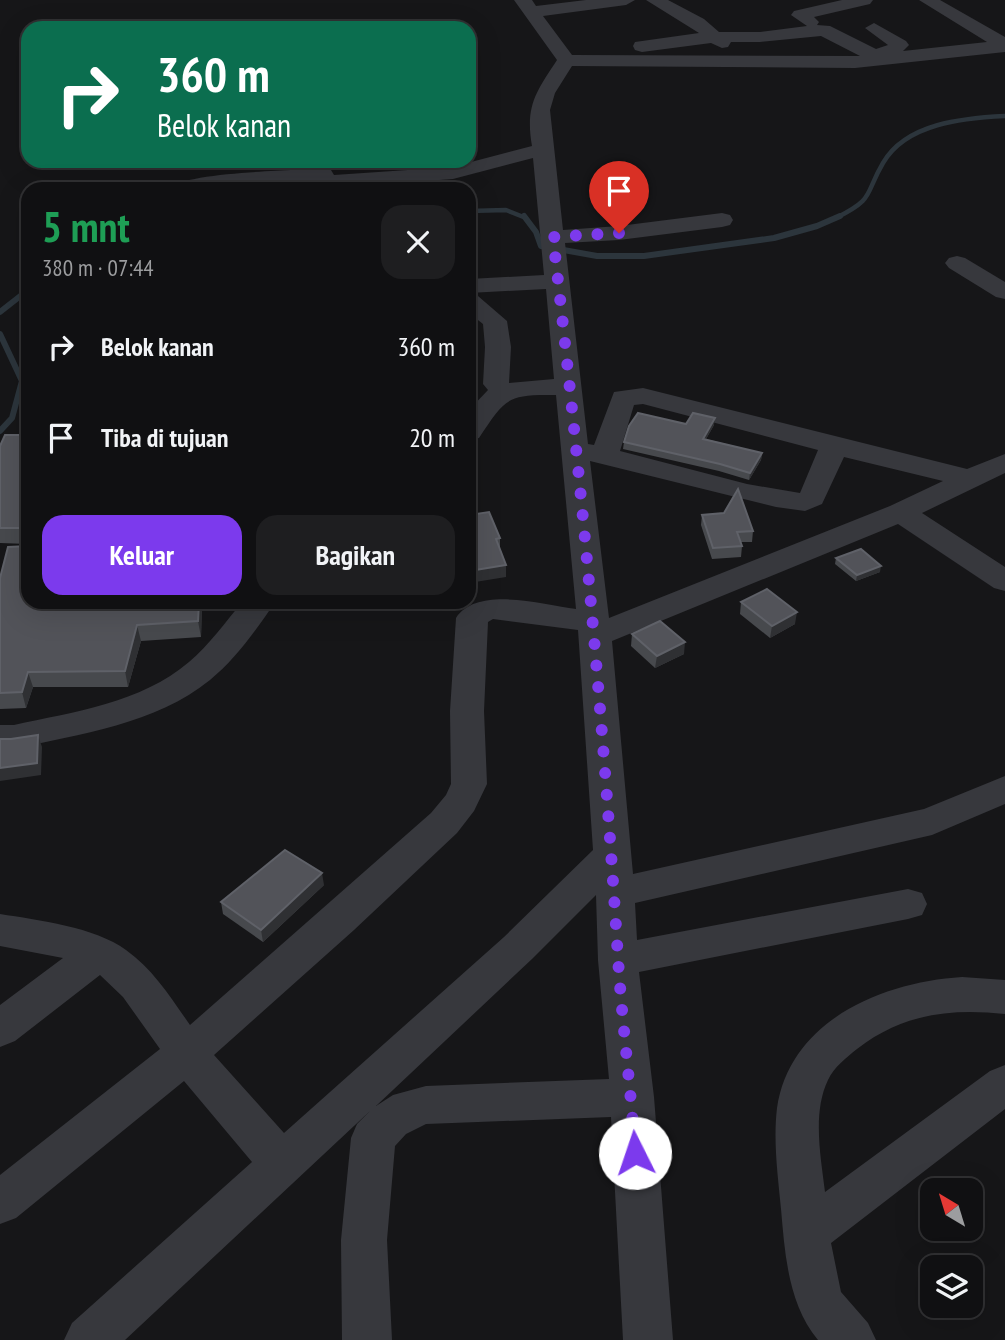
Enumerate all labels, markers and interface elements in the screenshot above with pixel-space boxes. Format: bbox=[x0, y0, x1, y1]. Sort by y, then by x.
text: 360 m bbox=[157, 42, 270, 106]
icon: right bbox=[42, 49, 133, 140]
text: Belok kanan bbox=[157, 104, 291, 146]
pin bbox=[589, 161, 649, 233]
icon: arrive bbox=[600, 172, 638, 210]
text: 5 mnt bbox=[42, 199, 130, 254]
button: close bbox=[381, 205, 455, 279]
text: 380 m · 07:44 bbox=[42, 253, 154, 282]
icon: right bbox=[42, 328, 80, 366]
text: Belok kanan bbox=[101, 330, 214, 363]
text: 360 m bbox=[397, 330, 455, 363]
icon: arrive bbox=[42, 419, 80, 457]
text: Tiba di tujuan bbox=[101, 421, 229, 454]
text: 20 m bbox=[409, 421, 455, 454]
button: Keluar bbox=[42, 515, 242, 595]
button: Bagikan bbox=[256, 515, 455, 595]
position arrow bbox=[598, 1116, 672, 1190]
north arrow bbox=[920, 1178, 984, 1241]
map controls bbox=[920, 1178, 983, 1318]
button: layers bbox=[920, 1255, 983, 1318]

